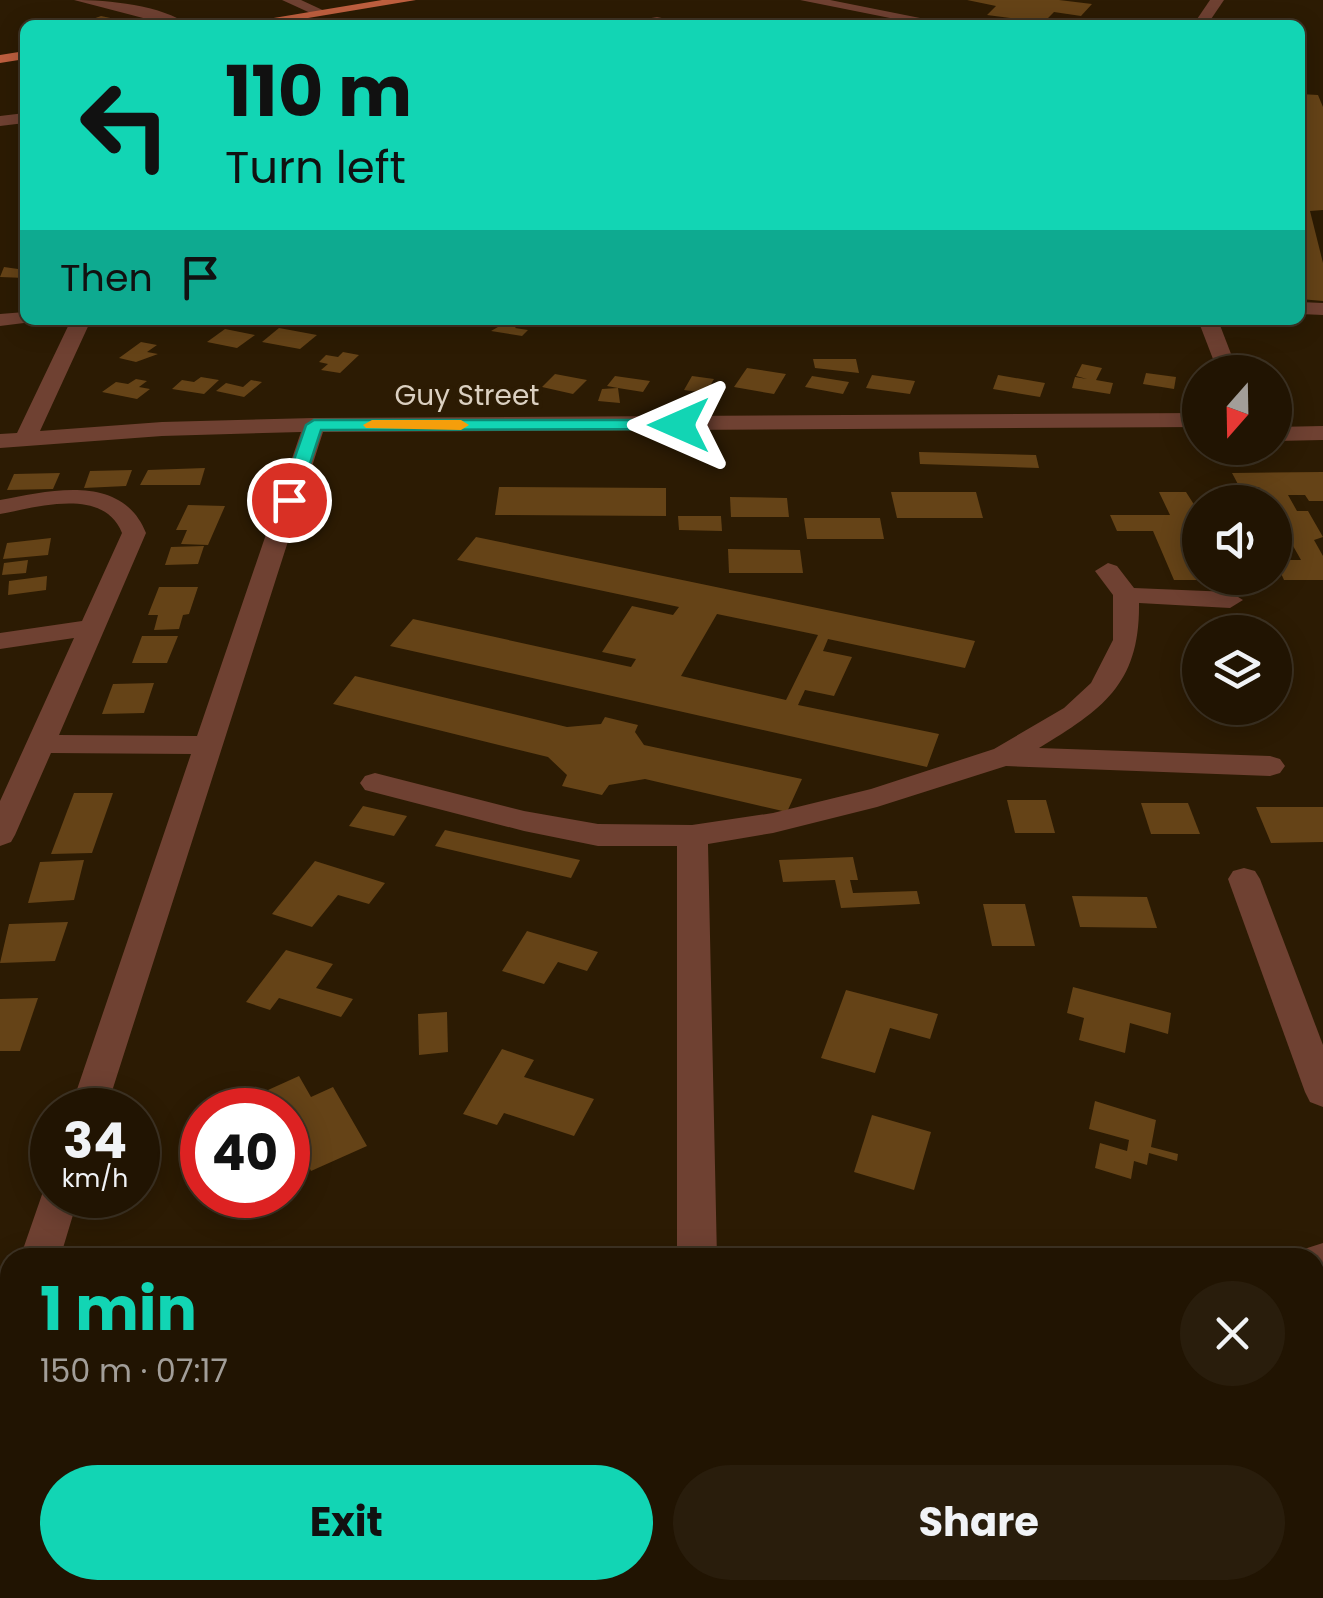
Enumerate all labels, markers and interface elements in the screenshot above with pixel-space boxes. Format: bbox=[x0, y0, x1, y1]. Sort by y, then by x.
text: 110 m bbox=[225, 42, 412, 141]
icon: left bbox=[60, 60, 190, 190]
text: Turn left bbox=[225, 136, 406, 199]
icon: arrive bbox=[173, 250, 228, 305]
text: Then bbox=[60, 251, 153, 304]
north arrow bbox=[1182, 355, 1292, 465]
map controls bbox=[1182, 355, 1292, 725]
position arrow bbox=[627, 373, 731, 477]
street label: Guy Street bbox=[395, 376, 539, 415]
pin bbox=[247, 458, 332, 543]
icon: arrive bbox=[262, 473, 317, 528]
button: sound bbox=[1182, 485, 1292, 595]
button: layers bbox=[1182, 615, 1292, 725]
speed limit sign: 40 bbox=[180, 1088, 310, 1218]
text: 34 bbox=[63, 1105, 127, 1176]
text: km/h bbox=[62, 1161, 128, 1196]
text: 1 min bbox=[40, 1267, 197, 1351]
button: close bbox=[1180, 1281, 1285, 1386]
text: 150 m · 07:17 bbox=[40, 1348, 228, 1393]
button: Exit bbox=[40, 1465, 653, 1580]
button: Share bbox=[673, 1465, 1285, 1580]

